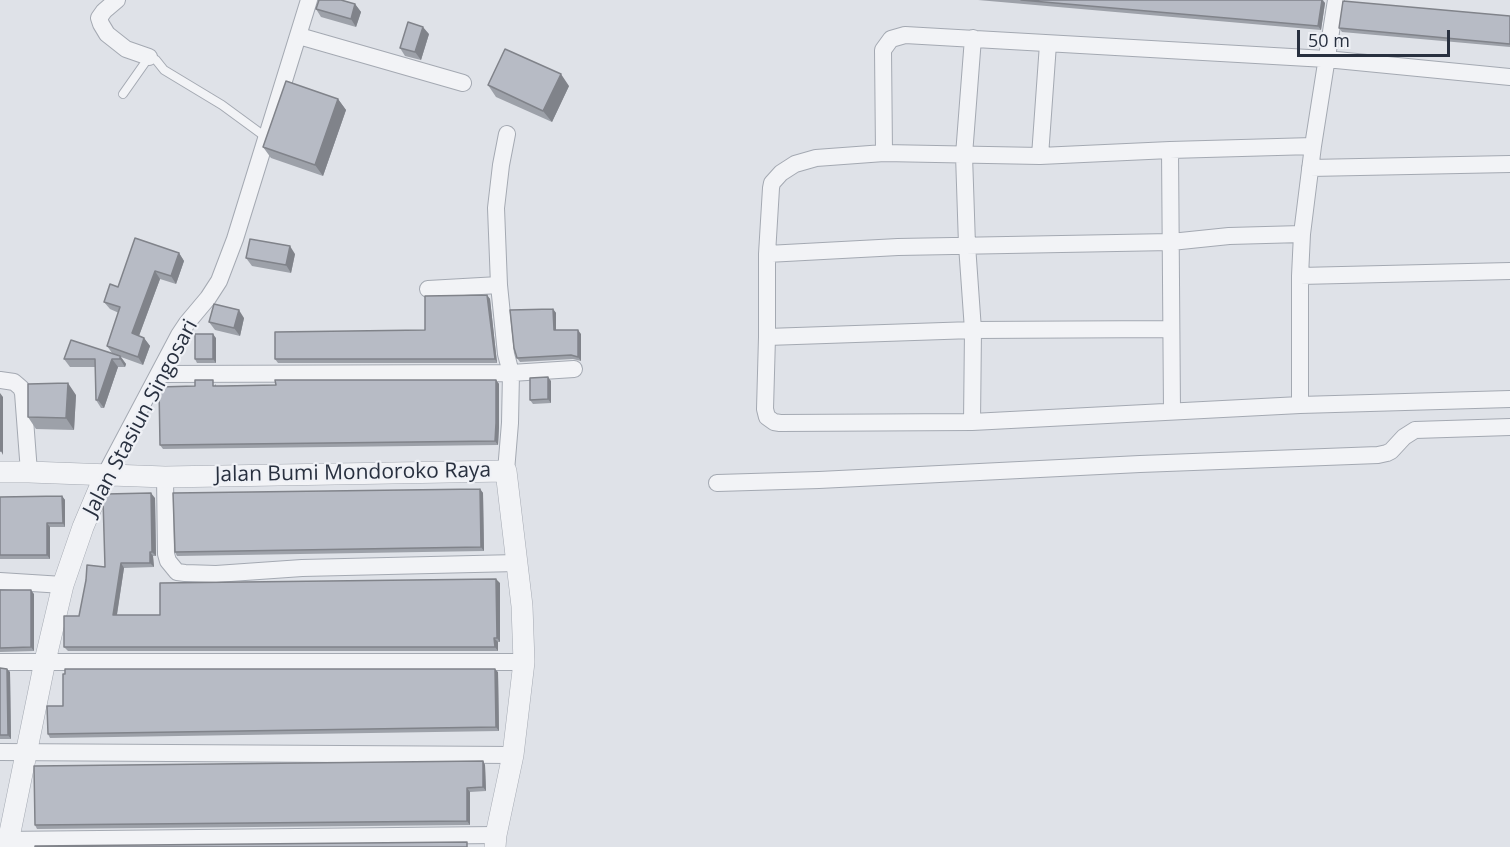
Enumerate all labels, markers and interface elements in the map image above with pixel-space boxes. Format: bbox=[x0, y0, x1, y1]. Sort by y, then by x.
scale bar bbox=[1300, 18, 1453, 56]
text: 50 m bbox=[1308, 28, 1350, 52]
street label: Jalan Stasiun Singosari bbox=[78, 315, 204, 521]
street label: Jalan Bumi Mondoroko Raya bbox=[215, 458, 491, 488]

